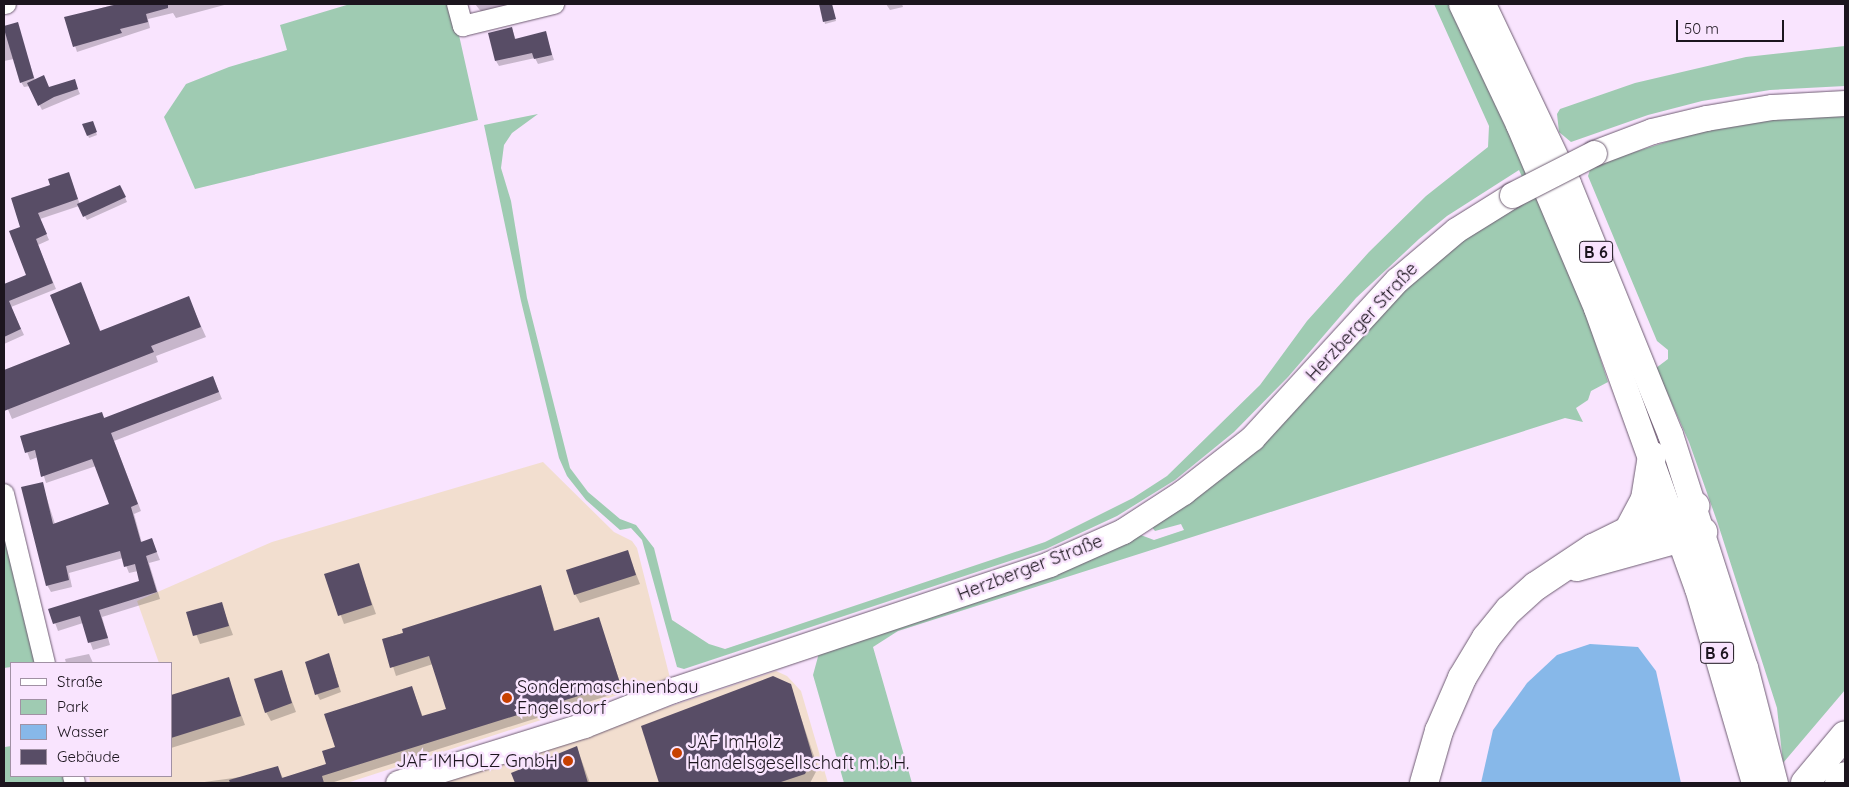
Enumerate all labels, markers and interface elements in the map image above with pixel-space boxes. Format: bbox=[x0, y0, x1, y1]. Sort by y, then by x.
scale bar bbox=[1679, 10, 1786, 42]
text: 50 m bbox=[1684, 19, 1719, 38]
road number: B 6 bbox=[1578, 238, 1614, 266]
street label: Herzberger Straße bbox=[1302, 258, 1422, 386]
street label: Herzberger Straße bbox=[954, 530, 1106, 606]
road number: B 6 bbox=[1700, 640, 1734, 666]
legend bbox=[10, 662, 172, 777]
text: Straße bbox=[57, 672, 103, 691]
place label: Sondermaschinenbau Engelsdorf bbox=[517, 677, 698, 720]
marker: Sondermaschinenbau Engelsdorf bbox=[501, 692, 513, 704]
text: Park bbox=[57, 697, 89, 716]
text: Wasser bbox=[57, 722, 109, 741]
place label: JAF ImHolz Handelsgesellschaft m.b.H. bbox=[687, 732, 909, 774]
text: Gebäude bbox=[57, 747, 120, 766]
marker: JAF ImHolz Handelsgesellschaft m.b.H. bbox=[671, 747, 683, 759]
place label: JAF IMHOLZ GmbH bbox=[396, 750, 558, 772]
marker: JAF IMHOLZ GmbH bbox=[562, 755, 574, 767]

